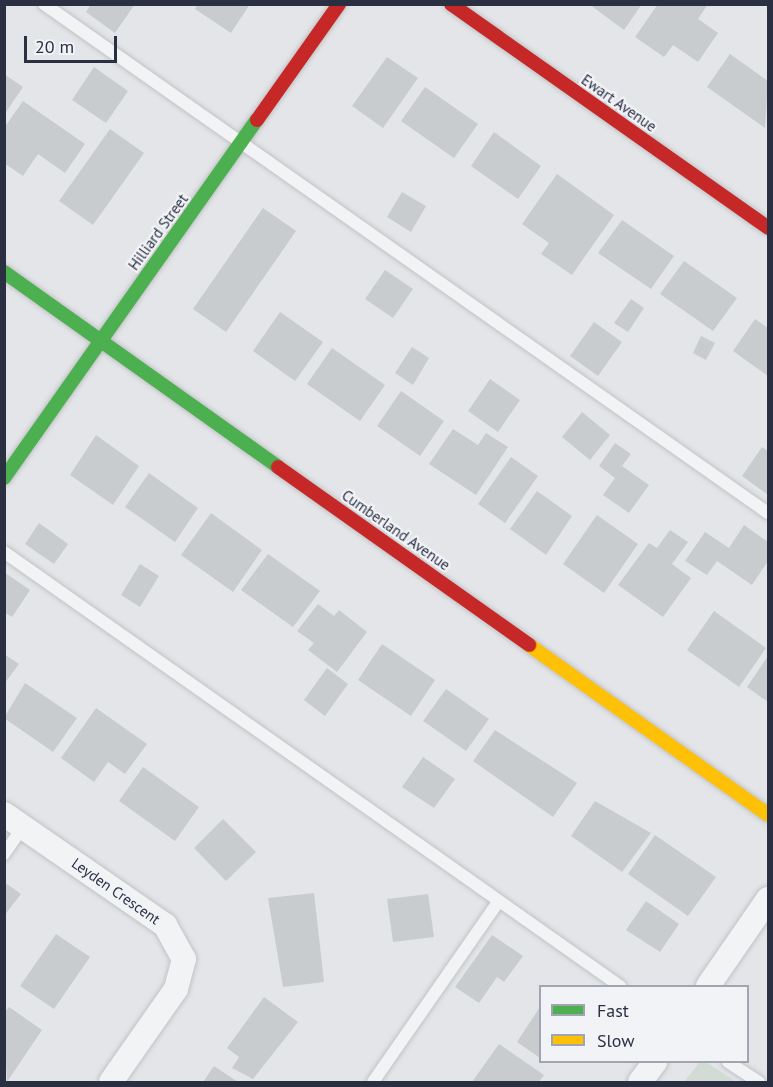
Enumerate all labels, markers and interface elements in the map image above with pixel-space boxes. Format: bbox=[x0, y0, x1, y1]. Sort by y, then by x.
scale bar bbox=[27, 24, 120, 62]
text: 20 m bbox=[35, 35, 74, 58]
street label: Ewart Avenue bbox=[578, 70, 660, 136]
street label: Hilliard Street bbox=[124, 190, 192, 274]
street label: Cumberland Avenue bbox=[338, 486, 454, 574]
street label: Leyden Crescent bbox=[68, 854, 164, 928]
legend bbox=[539, 985, 749, 1063]
text: Fast bbox=[597, 999, 629, 1022]
text: Slow bbox=[597, 1029, 635, 1052]

